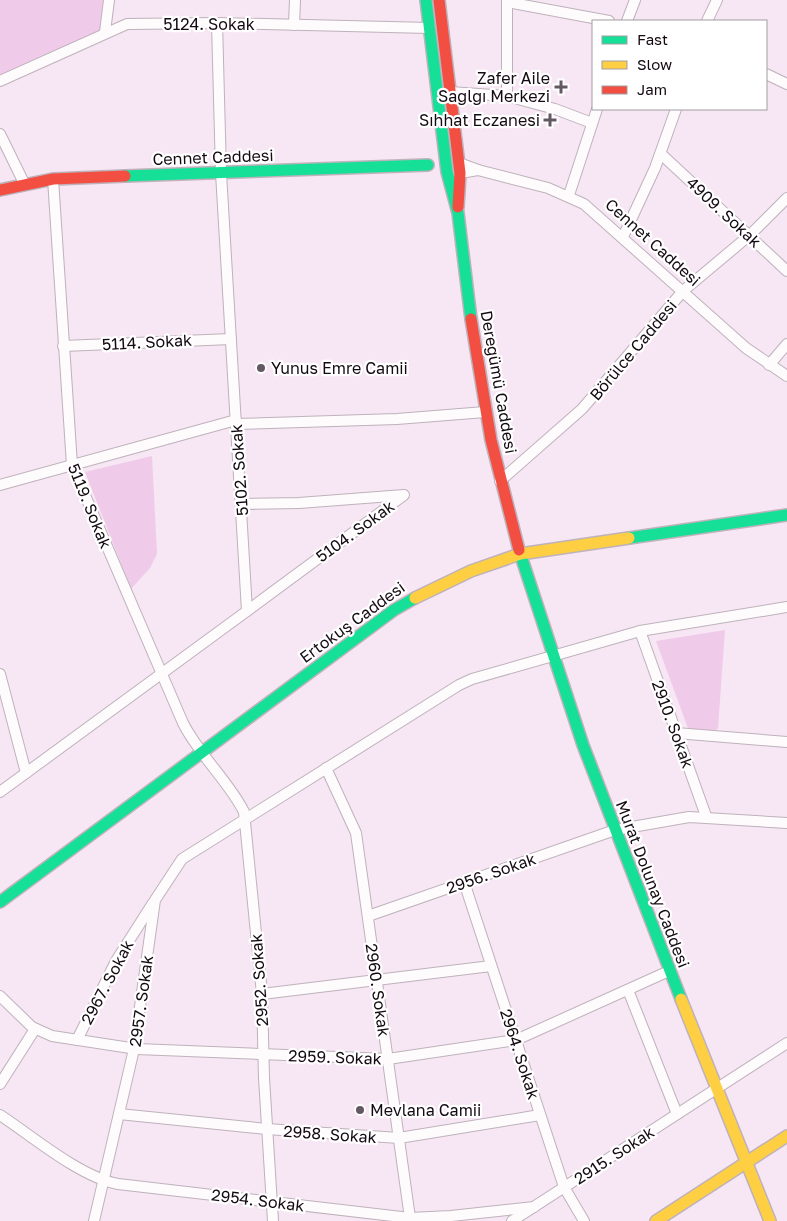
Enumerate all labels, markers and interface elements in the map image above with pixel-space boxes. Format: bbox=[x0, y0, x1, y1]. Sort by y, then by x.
street label: 5124. Sokak bbox=[163, 14, 255, 34]
legend bbox=[592, 20, 767, 110]
text: Fast bbox=[637, 30, 668, 48]
text: Slow bbox=[637, 55, 672, 73]
place label: Zafer Aile Sağlğı Merkezi bbox=[438, 68, 550, 106]
marker: Zafer Aile Sağlğı Merkezi bbox=[554, 80, 568, 94]
text: Jam bbox=[637, 80, 667, 98]
place label: Sıhhat Eczanesi bbox=[419, 110, 540, 130]
marker: Sıhhat Eczanesi bbox=[544, 114, 556, 126]
street label: Cennet Caddesi bbox=[152, 145, 274, 169]
street label: 4909. Sokak bbox=[683, 172, 765, 252]
street label: Cennet Caddesi bbox=[601, 194, 705, 290]
street label: Börülce Caddesi bbox=[585, 296, 681, 404]
street label: Deregümü Caddesi bbox=[477, 309, 521, 455]
street label: 5114. Sokak bbox=[101, 330, 193, 354]
place label: Yunus Emre Camii bbox=[271, 358, 408, 378]
marker: Yunus Emre Camii bbox=[255, 362, 267, 374]
street label: 5102. Sokak bbox=[226, 423, 252, 517]
street label: 5119. Sokak bbox=[64, 460, 116, 552]
street label: 5104. Sokak bbox=[312, 496, 398, 566]
street label: Ertokuş Caddesi bbox=[295, 577, 409, 667]
street label: 2910. Sokak bbox=[648, 677, 698, 771]
street label: Murat Dolunay Caddesi bbox=[612, 798, 694, 970]
street label: 2956. Sokak bbox=[444, 848, 538, 898]
street label: 2952. Sokak bbox=[246, 933, 272, 1027]
street label: 2967. Sokak bbox=[76, 936, 138, 1028]
street label: 2960. Sokak bbox=[362, 942, 394, 1038]
street label: 2957. Sokak bbox=[125, 954, 157, 1048]
street label: 2964. Sokak bbox=[496, 1006, 544, 1102]
street label: 2959. Sokak bbox=[288, 1045, 382, 1069]
place label: Mevlana Camii bbox=[370, 1100, 481, 1120]
marker: Mevlana Camii bbox=[354, 1104, 366, 1116]
street label: 2958. Sokak bbox=[283, 1121, 377, 1147]
street label: 2915. Sokak bbox=[570, 1122, 658, 1188]
street label: 2954. Sokak bbox=[210, 1184, 306, 1216]

